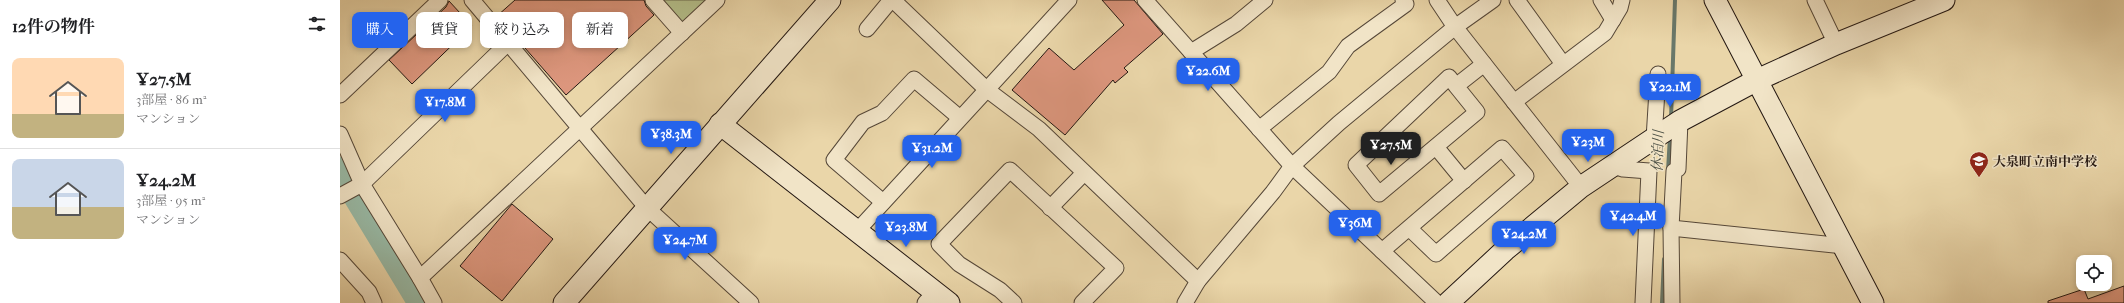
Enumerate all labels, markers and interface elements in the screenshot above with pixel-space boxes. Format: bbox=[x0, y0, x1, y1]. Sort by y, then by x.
chip: 購入 bbox=[352, 12, 408, 48]
chip: 賃貸 bbox=[416, 12, 472, 48]
chip: 絞り込み bbox=[480, 12, 564, 48]
chip: 新着 bbox=[572, 12, 628, 48]
icon: filters bbox=[306, 13, 328, 35]
text: 12件の物件 bbox=[12, 16, 95, 36]
pin: ¥22.6M bbox=[1175, 58, 1241, 92]
text: ¥22.6M bbox=[1186, 63, 1230, 78]
text: ¥27.5M bbox=[136, 69, 191, 89]
icon: home bbox=[44, 74, 92, 122]
pin: ¥22.1M bbox=[1637, 74, 1703, 108]
text: ¥22.1M bbox=[1649, 79, 1691, 94]
pin: ¥17.8M bbox=[412, 89, 478, 123]
text: 3部屋 · 86 m² bbox=[136, 92, 206, 107]
text: ¥17.8M bbox=[424, 94, 466, 109]
text: マンション bbox=[136, 111, 200, 126]
pin: ¥38.3M bbox=[638, 121, 704, 155]
text: ¥38.3M bbox=[650, 126, 692, 141]
water label: 休泊川 bbox=[1649, 128, 1667, 172]
pin: ¥23M bbox=[1564, 129, 1612, 163]
pin: ¥27.5M bbox=[1358, 132, 1424, 166]
text: ¥23M bbox=[1571, 134, 1605, 149]
pin: ¥31.2M bbox=[899, 135, 965, 169]
text: ¥27.5M bbox=[1370, 137, 1412, 152]
text: ¥31.2M bbox=[911, 140, 953, 155]
school or university icon: 大泉町立南中学校 bbox=[1968, 150, 1990, 178]
place label: 大泉町立南中学校 bbox=[1993, 154, 2098, 169]
text: ¥24.2M bbox=[136, 170, 196, 190]
icon: home bbox=[44, 175, 92, 223]
text: 3部屋 · 95 m² bbox=[136, 193, 205, 208]
pin: ¥42.4M bbox=[1600, 203, 1666, 237]
text: ¥42.4M bbox=[1610, 208, 1656, 223]
pin: ¥36M bbox=[1331, 210, 1379, 244]
text: マンション bbox=[136, 212, 200, 227]
pin: ¥23.8M bbox=[873, 214, 939, 248]
text: ¥36M bbox=[1338, 215, 1372, 230]
text: ¥23.8M bbox=[884, 219, 928, 234]
pin: ¥24.2M bbox=[1491, 221, 1557, 255]
text: ¥24.2M bbox=[1501, 226, 1547, 241]
pin: ¥24.7M bbox=[652, 227, 718, 261]
text: ¥24.7M bbox=[663, 232, 707, 247]
map controls bbox=[2076, 255, 2112, 291]
button: locate bbox=[2076, 255, 2112, 291]

